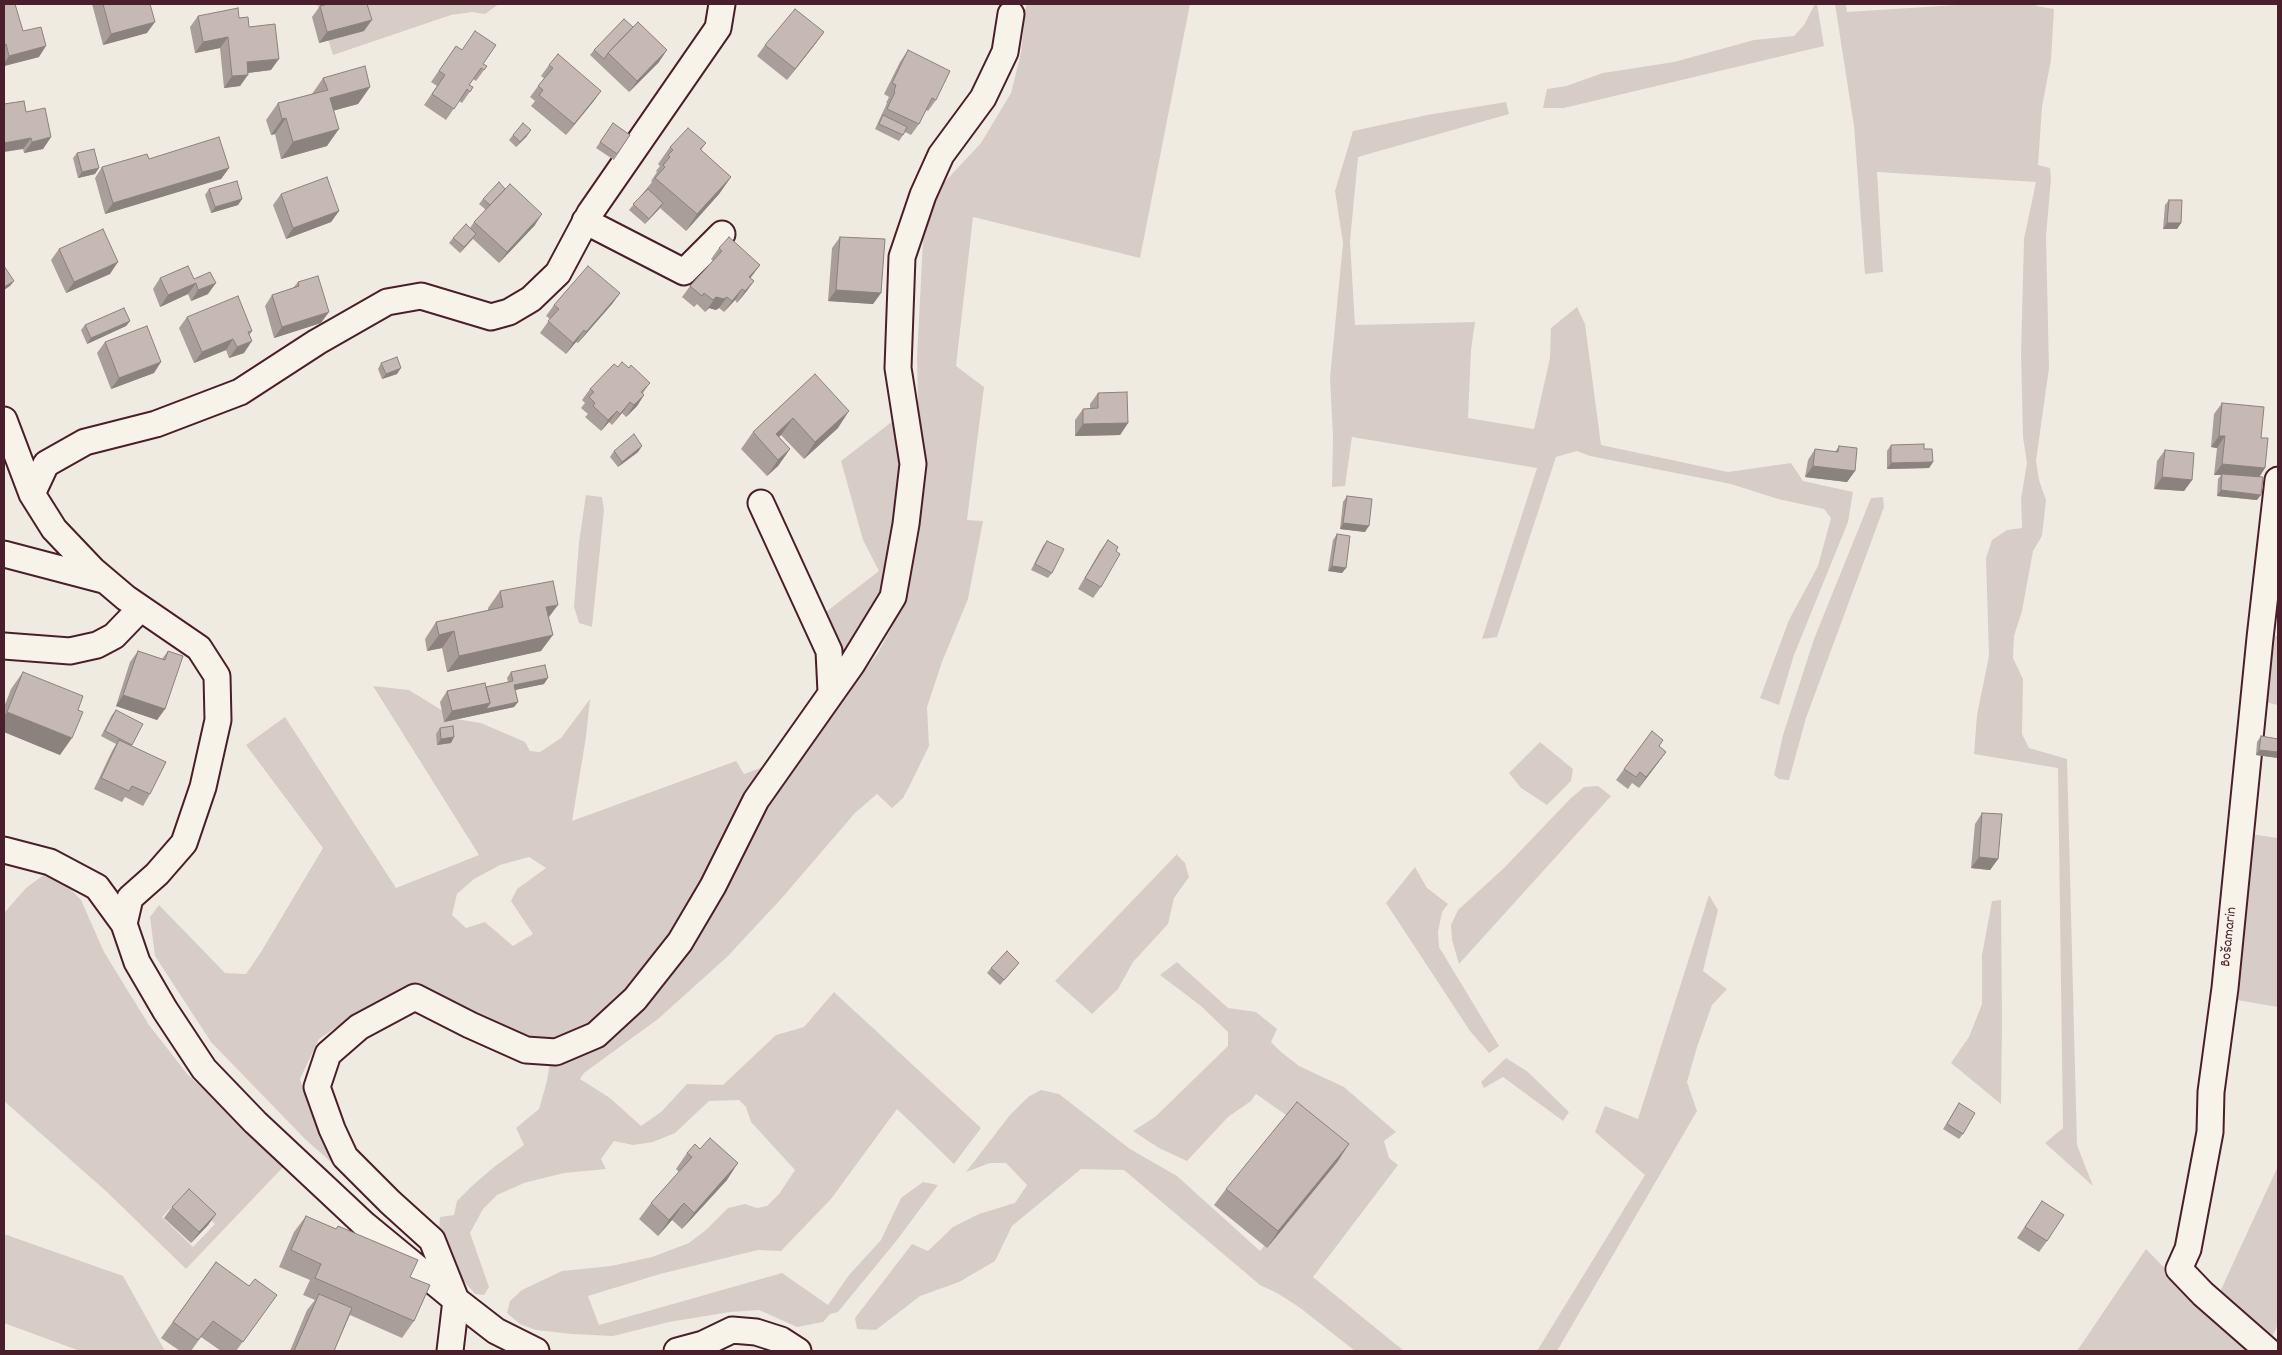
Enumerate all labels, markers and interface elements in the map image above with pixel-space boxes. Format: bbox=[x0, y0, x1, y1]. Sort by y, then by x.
street label: Bošamarin bbox=[2218, 906, 2242, 968]

